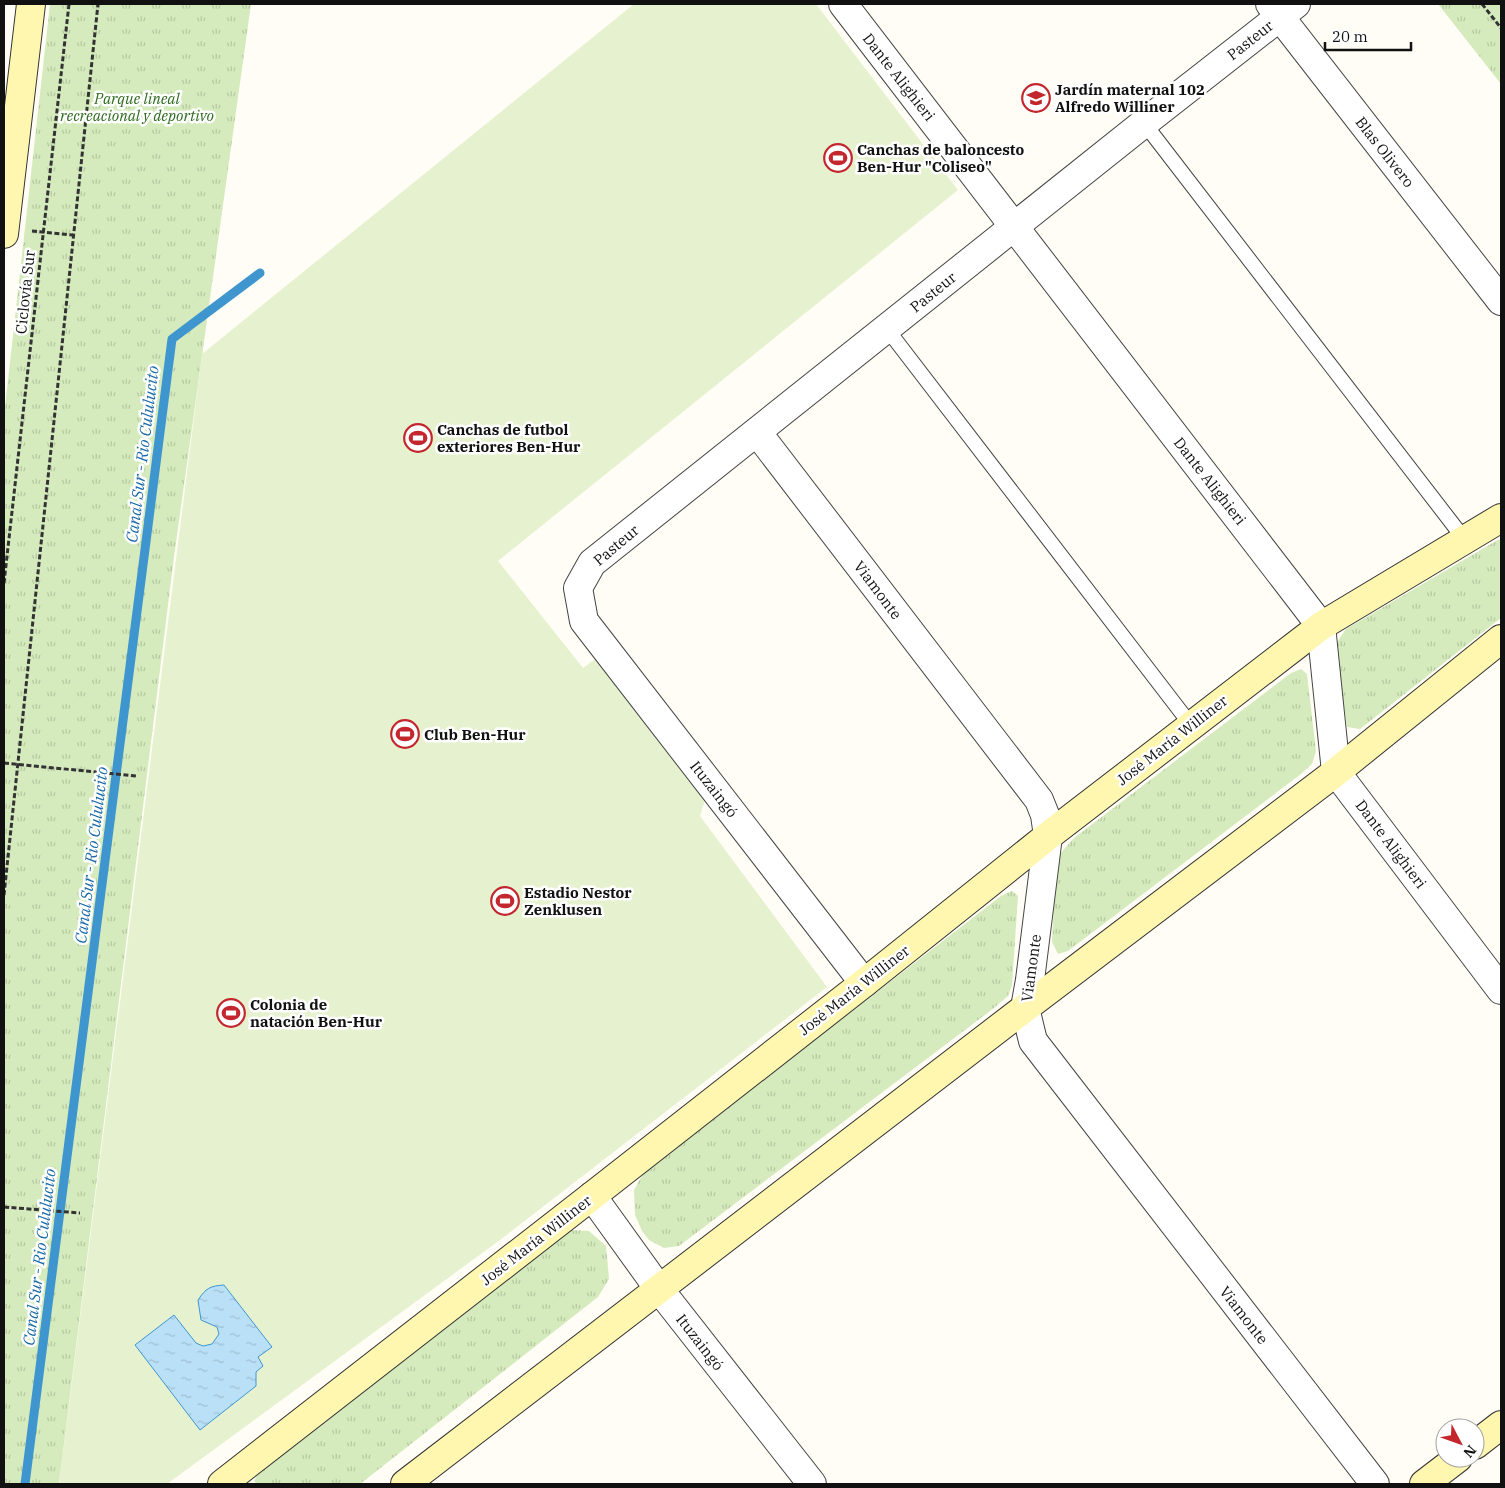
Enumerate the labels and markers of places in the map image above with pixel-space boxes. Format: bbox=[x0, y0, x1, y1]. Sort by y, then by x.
place label: Jardín maternal 102 Alfredo Williner bbox=[1055, 80, 1205, 116]
school or university icon: Jardín maternal 102 Alfredo Williner bbox=[1021, 83, 1051, 113]
place label: Canchas de baloncesto Ben-Hur "Coliseo" bbox=[857, 140, 1024, 176]
sports icon: Canchas de baloncesto Ben-Hur "Coliseo" bbox=[823, 143, 853, 173]
place label: Canchas de futbol exteriores Ben-Hur bbox=[437, 420, 581, 456]
sports icon: Canchas de futbol exteriores Ben-Hur bbox=[403, 423, 433, 453]
sports icon: Club Ben-Hur bbox=[390, 719, 420, 749]
place label: Club Ben-Hur bbox=[424, 725, 526, 744]
place label: Estadio Nestor Zenklusen bbox=[524, 883, 632, 919]
sports icon: Estadio Nestor Zenklusen bbox=[490, 886, 520, 916]
place label: Colonia de natación Ben-Hur bbox=[250, 995, 383, 1031]
sports icon: Colonia de natación Ben-Hur bbox=[216, 998, 246, 1028]

